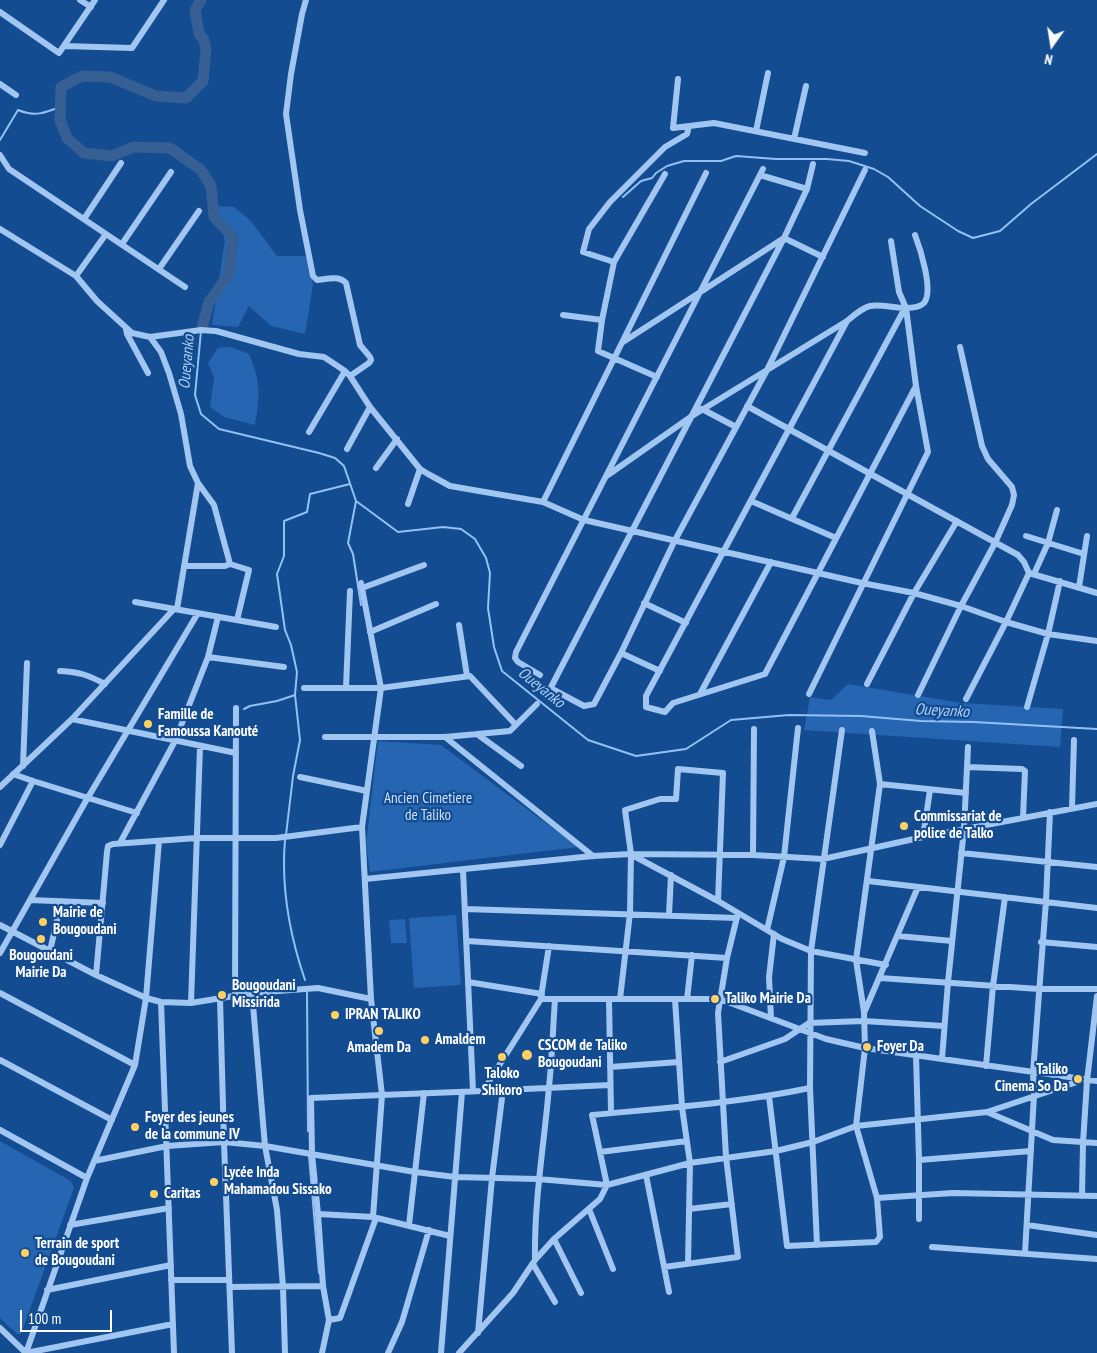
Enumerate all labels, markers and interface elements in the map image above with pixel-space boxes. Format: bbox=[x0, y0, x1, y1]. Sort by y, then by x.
north arrow bbox=[1027, 20, 1077, 70]
text: N bbox=[1043, 50, 1054, 69]
water label: Oueyanko bbox=[175, 334, 199, 390]
water label: Oueyanko bbox=[514, 663, 568, 713]
water label: Oueyanko bbox=[914, 700, 970, 722]
place label: Famille de Famoussa Kanouté bbox=[158, 706, 258, 741]
marker: Famille de Famoussa Kanouté bbox=[142, 718, 154, 730]
park label: Ancien Cimetiere de Taliko bbox=[384, 790, 472, 825]
place label: Commissariat de police de Talko bbox=[914, 808, 1002, 843]
marker: Commissariat de police de Talko bbox=[898, 820, 910, 832]
place label: Mairie de Bougoudani bbox=[53, 904, 117, 939]
marker: Mairie de Bougoudani bbox=[37, 916, 49, 928]
marker: Bougoudani Mairie Da bbox=[35, 933, 47, 945]
place label: Bougoudani Mairie Da bbox=[9, 947, 73, 982]
place label: Bougoudani Missirida bbox=[232, 977, 296, 1012]
marker: Bougoudani Missirida bbox=[216, 989, 228, 1001]
place label: Taliko Mairie Da bbox=[725, 990, 811, 1008]
marker: Taliko Mairie Da bbox=[709, 993, 721, 1005]
place label: IPRAN TALIKO bbox=[345, 1006, 421, 1024]
marker: IPRAN TALIKO bbox=[329, 1009, 341, 1021]
marker: Amadem Da bbox=[373, 1025, 385, 1037]
place label: Amaldem bbox=[435, 1031, 485, 1049]
marker: Amaldem bbox=[419, 1034, 431, 1046]
place label: CSCOM de Taliko Bougoudani bbox=[538, 1037, 627, 1072]
place label: Foyer Da bbox=[877, 1038, 924, 1056]
place label: Amadem Da bbox=[347, 1039, 411, 1057]
marker: Foyer Da bbox=[861, 1041, 873, 1053]
marker: CSCOM de Taliko Bougoudani bbox=[520, 1048, 534, 1062]
marker: Taloko Shikoro bbox=[496, 1051, 508, 1063]
place label: Taliko Cinema So Da bbox=[995, 1061, 1068, 1096]
place label: Taloko Shikoro bbox=[482, 1065, 522, 1100]
marker: Taliko Cinema So Da bbox=[1072, 1073, 1084, 1085]
place label: Foyer des jeunes de la commune IV bbox=[145, 1109, 240, 1144]
marker: Foyer des jeunes de la commune IV bbox=[129, 1121, 141, 1133]
place label: Lycée Inda Mahamadou Sissako bbox=[224, 1164, 332, 1199]
marker: Lycée Inda Mahamadou Sissako bbox=[208, 1176, 220, 1188]
place label: Caritas bbox=[164, 1185, 201, 1203]
marker: Caritas bbox=[148, 1188, 160, 1200]
place label: Terrain de sport de Bougoudani bbox=[35, 1235, 119, 1270]
marker: Terrain de sport de Bougoudani bbox=[19, 1247, 31, 1259]
scale bar bbox=[22, 1300, 115, 1332]
text: 100 m bbox=[28, 1309, 61, 1328]

